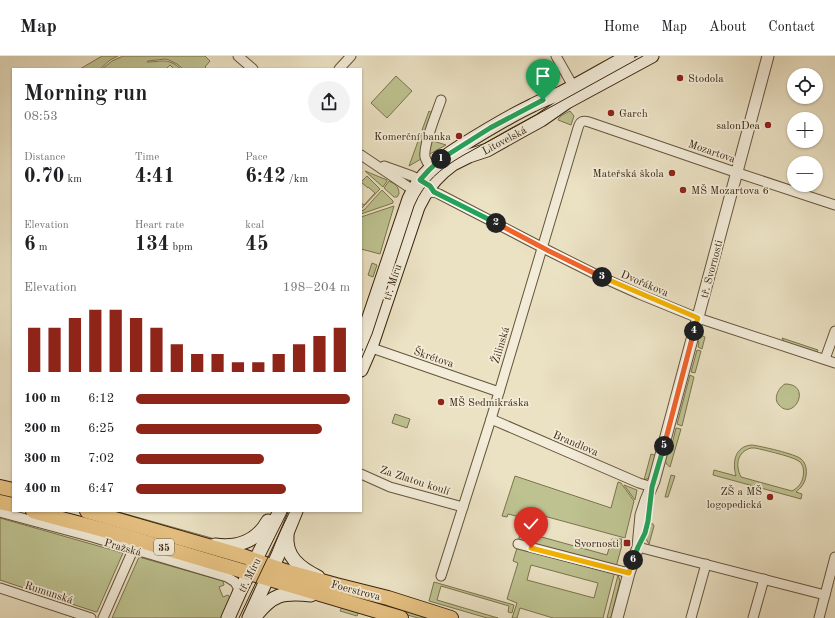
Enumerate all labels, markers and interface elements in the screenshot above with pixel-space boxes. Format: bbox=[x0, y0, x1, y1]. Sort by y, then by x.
text: Map bbox=[20, 18, 57, 37]
text: Home bbox=[604, 20, 639, 34]
text: Map bbox=[661, 20, 687, 34]
text: About bbox=[709, 20, 746, 34]
text: Contact bbox=[768, 20, 815, 34]
pin bbox=[526, 59, 560, 100]
icon: arrive bbox=[532, 65, 554, 87]
map controls bbox=[787, 68, 823, 192]
button: locate bbox=[787, 68, 823, 104]
marker: Stodola bbox=[675, 73, 685, 83]
place label: Stodola bbox=[688, 74, 724, 85]
button: share bbox=[308, 81, 350, 123]
text: Morning run bbox=[24, 83, 147, 105]
marker: Garch bbox=[606, 108, 616, 118]
place label: Garch bbox=[619, 109, 648, 120]
text: 08:53 bbox=[24, 110, 58, 123]
button: + bbox=[787, 112, 823, 148]
marker: salonDea bbox=[763, 120, 773, 130]
place label: salonDea bbox=[716, 121, 761, 132]
street label: Litovelská bbox=[481, 125, 529, 158]
marker: Komerční banka bbox=[454, 131, 464, 141]
place label: Komerční banka bbox=[374, 132, 452, 143]
street label: Mozartova bbox=[686, 139, 737, 166]
pin: 1 bbox=[431, 149, 451, 169]
text: Distance bbox=[24, 152, 65, 163]
text: Time bbox=[135, 152, 159, 163]
text: Pace bbox=[245, 152, 268, 163]
text: 1 bbox=[438, 153, 444, 164]
button: − bbox=[787, 156, 823, 192]
text: 0.70 bbox=[24, 167, 64, 187]
text: 4:41 bbox=[135, 167, 175, 187]
text: 6:42 bbox=[245, 167, 286, 187]
marker: Mateřská škola bbox=[667, 168, 677, 178]
place label: Mateřská škola bbox=[593, 169, 665, 180]
text: km bbox=[64, 174, 82, 185]
text: /km bbox=[286, 174, 308, 185]
place label: MŠ Mozartova 6 bbox=[691, 183, 769, 197]
marker: MŠ Mozartova 6 bbox=[678, 185, 688, 195]
pin: 2 bbox=[486, 213, 506, 233]
text: 2 bbox=[493, 217, 499, 228]
text: Elevation bbox=[24, 220, 69, 231]
text: Heart rate bbox=[135, 220, 184, 231]
text: kcal bbox=[245, 220, 264, 231]
text: 6 bbox=[24, 235, 36, 255]
text: 134 bbox=[135, 235, 169, 255]
text: 45 bbox=[245, 235, 269, 255]
street label: tř. Svornosti bbox=[699, 239, 725, 300]
text: m bbox=[36, 242, 47, 253]
text: bpm bbox=[169, 242, 193, 253]
street label: tř. Míru bbox=[382, 263, 404, 302]
pin: 3 bbox=[592, 267, 612, 287]
street label: Dvořákova bbox=[619, 269, 671, 300]
text: 3 bbox=[599, 271, 605, 282]
text: Elevation bbox=[24, 281, 77, 294]
text: 198–204 m bbox=[283, 281, 350, 294]
pin: 4 bbox=[684, 321, 704, 341]
street label: Žilinská bbox=[489, 325, 512, 365]
text: 4 bbox=[691, 325, 697, 336]
street label: Škrétova bbox=[412, 344, 457, 371]
text: 100 m bbox=[24, 392, 61, 405]
text: 6:12 bbox=[88, 392, 114, 405]
place label: MŠ Sedmikráska bbox=[449, 395, 530, 409]
marker: MŠ Sedmikráska bbox=[436, 397, 446, 407]
text: 200 m bbox=[24, 422, 61, 435]
text: 6:25 bbox=[88, 422, 114, 435]
street label: Brandlova bbox=[551, 430, 600, 459]
pin: 5 bbox=[654, 436, 674, 456]
text: 5 bbox=[661, 440, 667, 451]
text: 300 m bbox=[24, 452, 61, 465]
text: 7:02 bbox=[88, 452, 114, 465]
street label: Za Zlatou koulí bbox=[378, 465, 452, 498]
text: 400 m bbox=[24, 482, 61, 495]
text: 6:47 bbox=[88, 482, 114, 495]
place label: ZŠ a MŠ logopedická bbox=[707, 484, 763, 511]
marker: ZŠ a MŠ logopedická bbox=[765, 492, 775, 502]
pin bbox=[514, 507, 548, 548]
icon: check bbox=[520, 513, 542, 535]
street label: Pražská bbox=[103, 538, 143, 559]
marker: Svornosti bbox=[622, 538, 632, 548]
road number: 35 bbox=[154, 539, 174, 555]
place label: Svornosti bbox=[574, 539, 619, 550]
pin: 6 bbox=[623, 550, 643, 570]
text: 6 bbox=[630, 554, 636, 565]
street label: tř. Míru bbox=[237, 557, 264, 595]
street label: Rumunská bbox=[23, 580, 75, 607]
street label: Foerstrova bbox=[330, 580, 382, 603]

